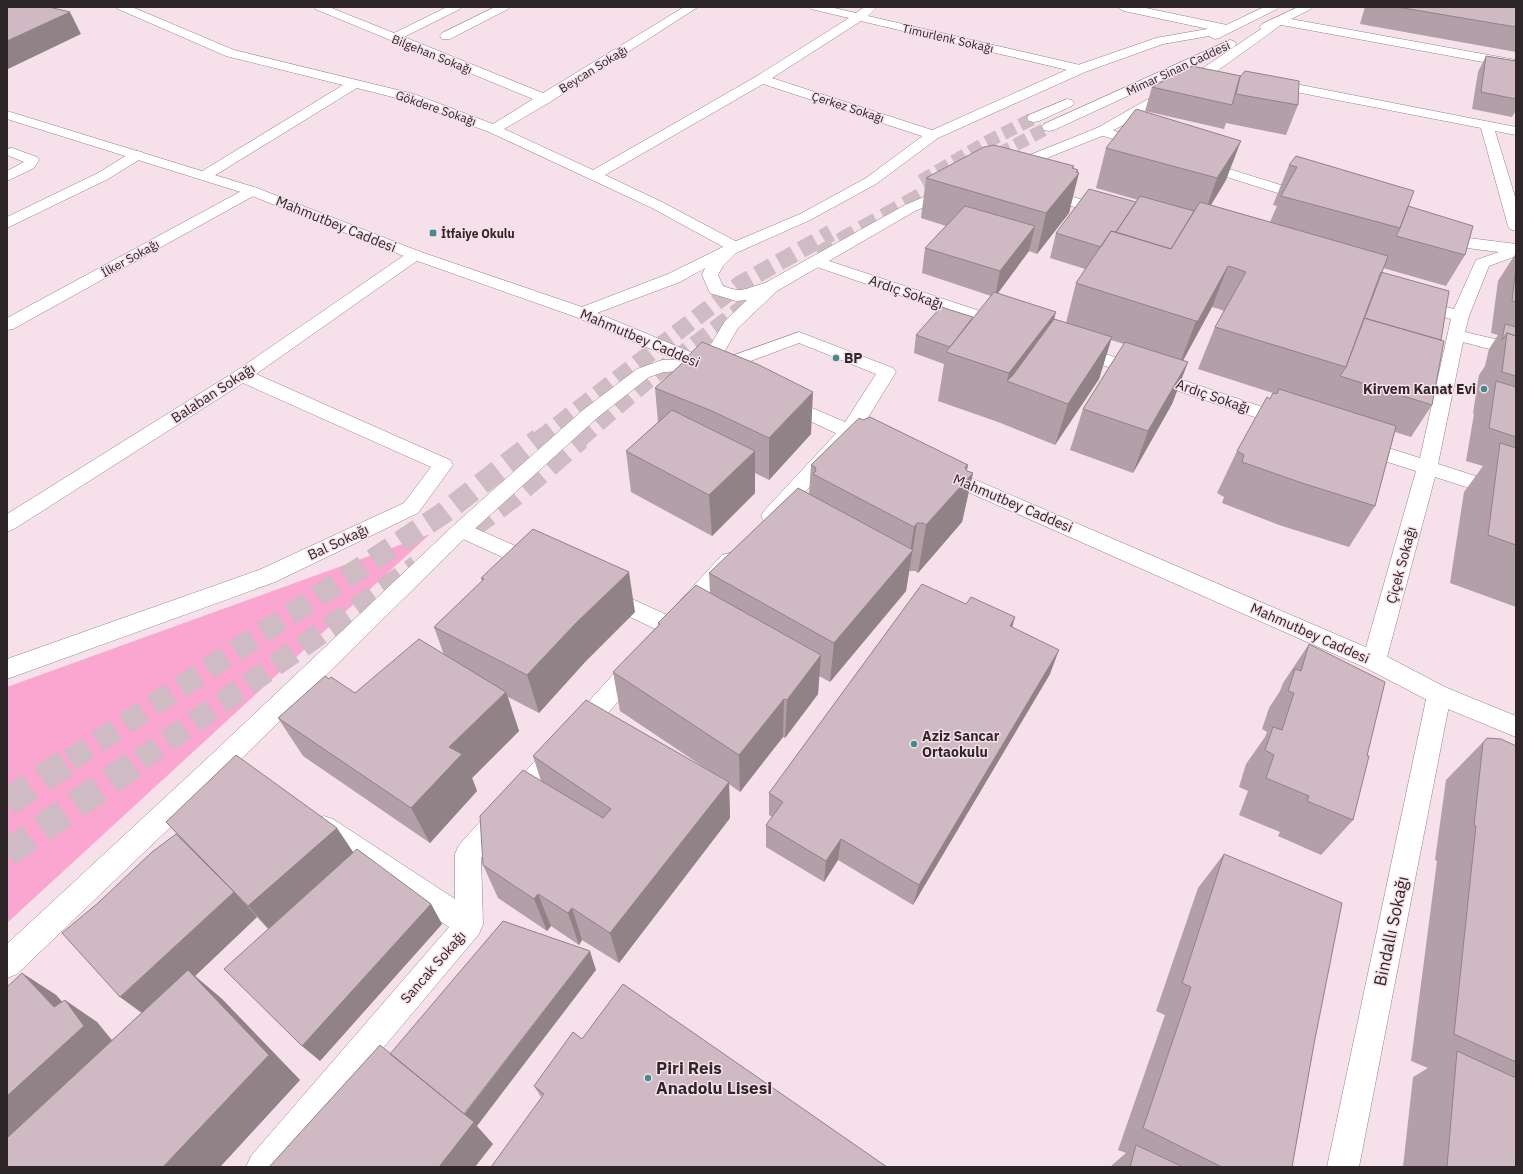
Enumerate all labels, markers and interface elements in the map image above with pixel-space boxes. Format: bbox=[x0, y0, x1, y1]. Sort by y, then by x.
street label: Timurlenk Sokağı bbox=[901, 20, 995, 56]
street label: Bilgehan Sokağı bbox=[390, 31, 474, 77]
street label: Mimar Sinan Caddesi bbox=[1124, 37, 1232, 99]
street label: Beycan Sokağı bbox=[556, 42, 630, 96]
street label: Gökdere Sokağı bbox=[394, 87, 478, 129]
street label: Çerkez Sokağı bbox=[810, 88, 886, 126]
street label: Mahmutbey Caddesi bbox=[273, 192, 399, 256]
place label: İtfaiye Okulu bbox=[441, 226, 515, 241]
marker: İtfaiye Okulu bbox=[428, 228, 438, 238]
street label: İlker Sokağı bbox=[98, 236, 162, 280]
street label: Ardıç Sokağı bbox=[866, 271, 946, 313]
street label: Mahmutbey Caddesi bbox=[577, 305, 703, 371]
place label: BP bbox=[844, 349, 863, 367]
marker: BP bbox=[831, 353, 841, 363]
street label: Balaban Sokağı bbox=[168, 359, 258, 427]
street label: Ardıç Sokağı bbox=[1173, 375, 1253, 417]
place label: Kirvem Kanat Evi bbox=[1363, 380, 1476, 398]
marker: Kirvem Kanat Evi bbox=[1479, 384, 1489, 394]
street label: Mahmutbey Caddesi bbox=[950, 470, 1076, 536]
street label: Bal Sokağı bbox=[305, 520, 371, 564]
street label: Çiçek Sokağı bbox=[1382, 524, 1420, 606]
street label: Mahmutbey Caddesi bbox=[1248, 599, 1372, 667]
place label: Aziz Sancar Ortaokulu bbox=[922, 727, 1000, 761]
marker: Aziz Sancar Ortaokulu bbox=[909, 739, 919, 749]
street label: Bindallı Sokağı bbox=[1369, 874, 1413, 988]
street label: Sancak Sokağı bbox=[397, 927, 469, 1007]
place label: Piri Reis Anadolu Lisesi bbox=[656, 1057, 772, 1099]
marker: Piri Reis Anadolu Lisesi bbox=[643, 1073, 653, 1083]

